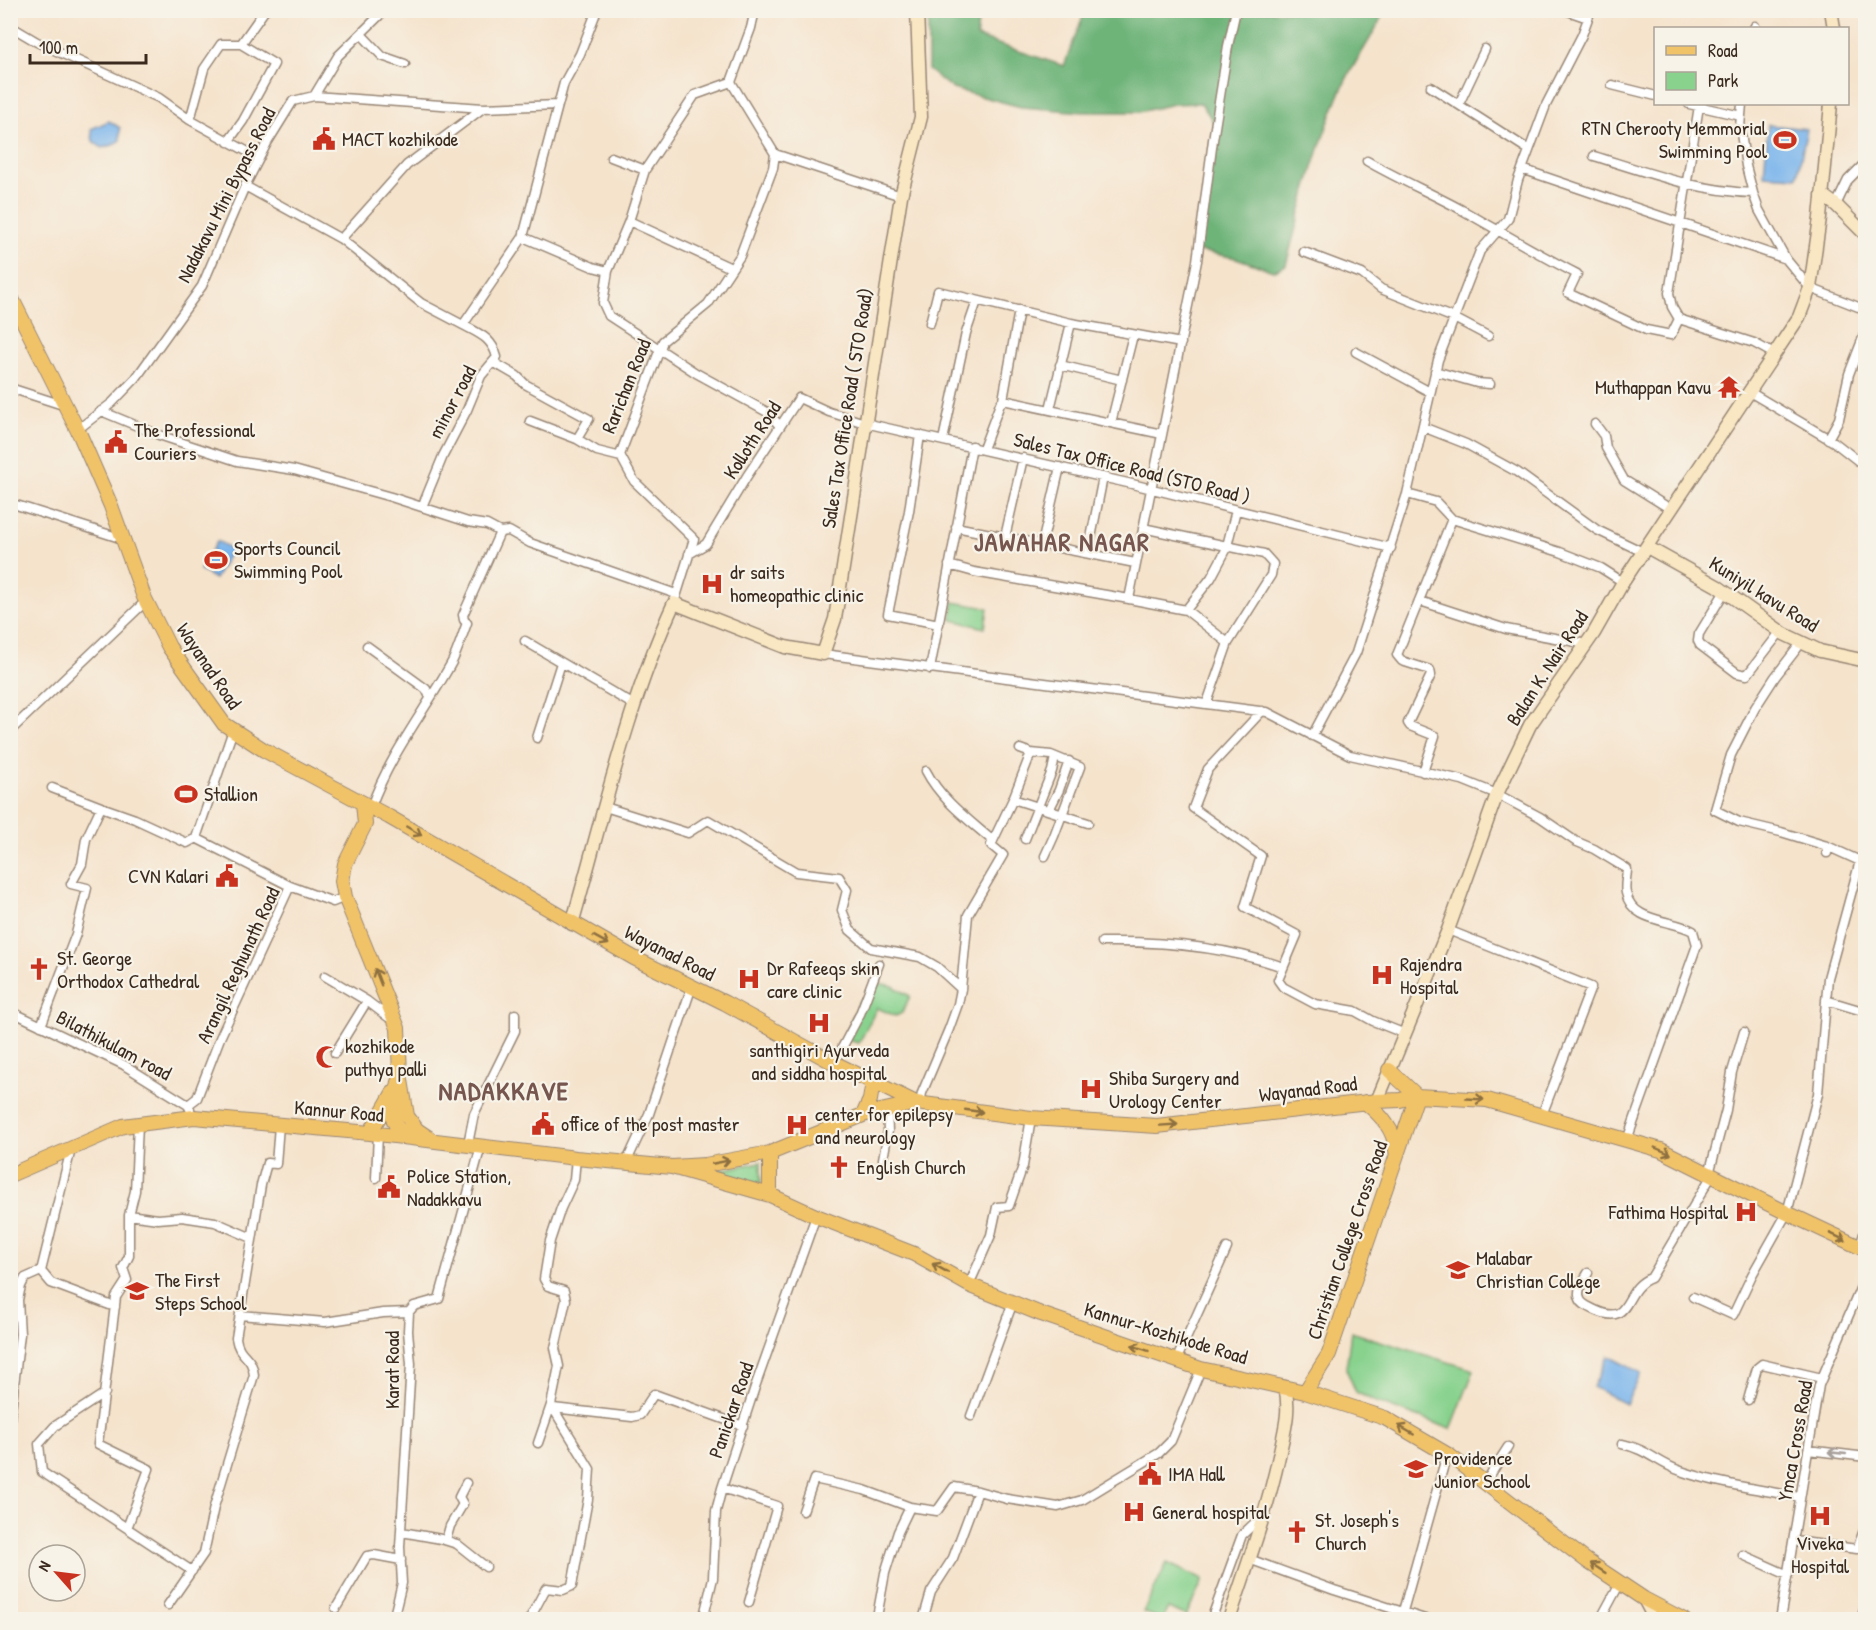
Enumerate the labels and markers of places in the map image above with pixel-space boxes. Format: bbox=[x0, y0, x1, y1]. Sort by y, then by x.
place label: RTN Cherooty Memmorial Swimming Pool bbox=[1582, 114, 1768, 164]
place label: MACT kozhikode bbox=[342, 125, 459, 152]
public building icon: MACT kozhikode bbox=[311, 126, 337, 152]
sports icon: RTN Cherooty Memmorial Swimming Pool bbox=[1772, 127, 1798, 153]
place label: Muthappan Kavu bbox=[1595, 373, 1711, 400]
temple icon: Muthappan Kavu bbox=[1716, 374, 1742, 400]
place label: The Professional Couriers bbox=[134, 416, 256, 466]
public building icon: The Professional Couriers bbox=[103, 429, 129, 455]
place label: Sports Council Swimming Pool bbox=[234, 534, 343, 584]
sports icon: Sports Council Swimming Pool bbox=[203, 547, 229, 573]
place label: dr saits homeopathic clinic bbox=[730, 558, 864, 608]
hospital icon: dr saits homeopathic clinic bbox=[699, 571, 725, 597]
place label: Stallion bbox=[204, 780, 258, 807]
sports icon: Stallion bbox=[173, 781, 199, 807]
place label: CVN Kalari bbox=[128, 862, 209, 889]
public building icon: CVN Kalari bbox=[214, 863, 240, 889]
place label: St. George Orthodox Cathedral bbox=[57, 944, 200, 994]
place label: Rajendra Hospital bbox=[1400, 950, 1462, 1000]
place label: Dr Rafeeqs skin care clinic bbox=[767, 954, 880, 1004]
church icon: St. George Orthodox Cathedral bbox=[26, 956, 52, 982]
hospital icon: Rajendra Hospital bbox=[1369, 962, 1395, 988]
hospital icon: Dr Rafeeqs skin care clinic bbox=[736, 966, 762, 992]
hospital icon: santhigiri Ayurveda and siddha hospital bbox=[806, 1010, 832, 1036]
place label: kozhikode puthya palli bbox=[345, 1032, 427, 1082]
place label: santhigiri Ayurveda and siddha hospital bbox=[749, 1036, 889, 1086]
mosque icon: kozhikode puthya palli bbox=[314, 1044, 340, 1070]
place label: Shiba Surgery and Urology Center bbox=[1109, 1064, 1239, 1114]
hospital icon: Shiba Surgery and Urology Center bbox=[1078, 1076, 1104, 1102]
place label: center for epilepsy and neurology bbox=[815, 1100, 953, 1150]
place label: office of the post master bbox=[561, 1110, 740, 1137]
public building icon: office of the post master bbox=[530, 1111, 556, 1137]
hospital icon: center for epilepsy and neurology bbox=[784, 1112, 810, 1138]
place label: English Church bbox=[857, 1153, 966, 1180]
church icon: English Church bbox=[826, 1154, 852, 1180]
place label: Police Station, Nadakkavu bbox=[407, 1162, 511, 1212]
public building icon: Police Station, Nadakkavu bbox=[376, 1174, 402, 1200]
place label: Fathima Hospital bbox=[1608, 1198, 1729, 1225]
hospital icon: Fathima Hospital bbox=[1733, 1199, 1759, 1225]
place label: Malabar Christian College bbox=[1476, 1244, 1601, 1294]
school or university icon: Malabar Christian College bbox=[1445, 1257, 1471, 1283]
place label: The First Steps School bbox=[155, 1266, 247, 1316]
school or university icon: The First Steps School bbox=[124, 1278, 150, 1304]
place label: Providence Junior School bbox=[1434, 1444, 1531, 1494]
school or university icon: Providence Junior School bbox=[1403, 1456, 1429, 1482]
place label: IMA Hall bbox=[1168, 1460, 1225, 1487]
public building icon: IMA Hall bbox=[1137, 1461, 1163, 1487]
place label: General hospital bbox=[1152, 1498, 1270, 1525]
hospital icon: General hospital bbox=[1121, 1499, 1147, 1525]
hospital icon: Viveka Hospital bbox=[1807, 1503, 1833, 1529]
place label: St. Joseph's Church bbox=[1315, 1506, 1399, 1556]
church icon: St. Joseph's Church bbox=[1284, 1519, 1310, 1545]
place label: Viveka Hospital bbox=[1791, 1529, 1850, 1579]

